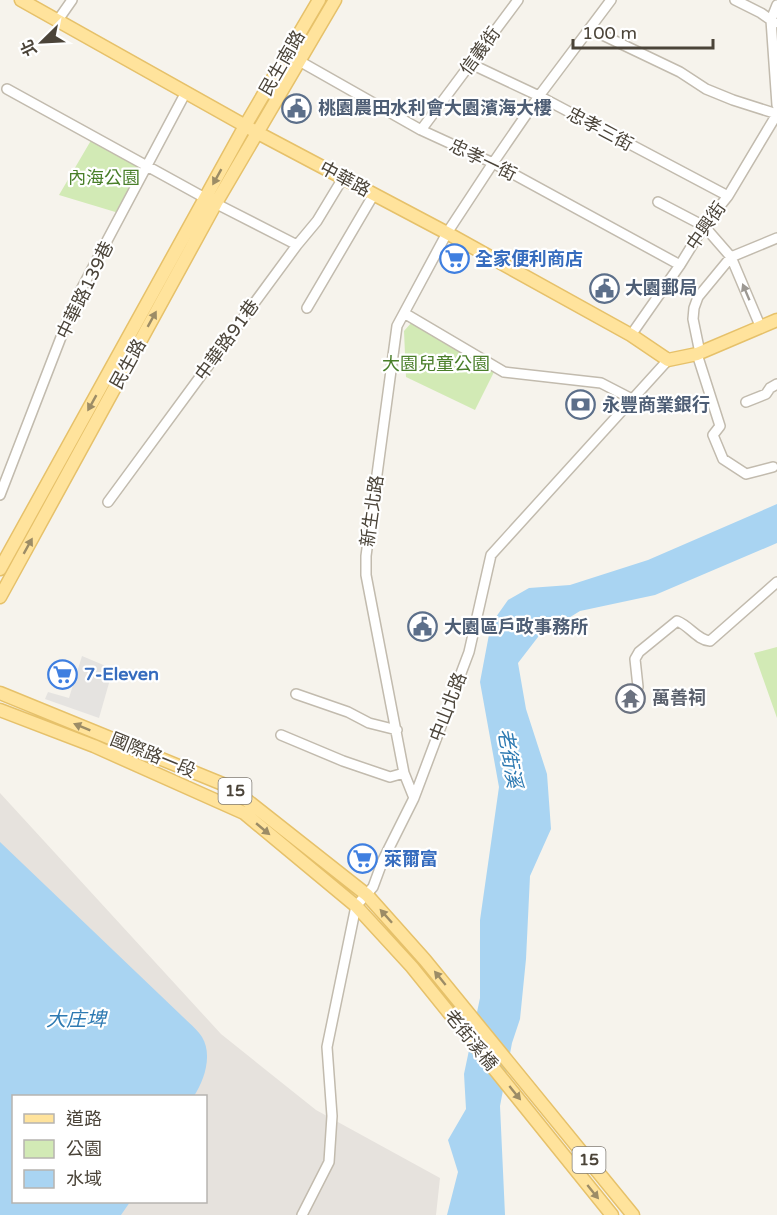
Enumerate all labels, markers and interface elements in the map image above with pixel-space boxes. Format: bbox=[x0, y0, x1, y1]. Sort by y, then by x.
north arrow bbox=[12, 12, 72, 72]
scale bar bbox=[573, 12, 712, 50]
text: 100 m bbox=[582, 22, 637, 44]
street label: 信義街 bbox=[455, 23, 505, 79]
street label: 民生南路 bbox=[254, 26, 310, 100]
text: 北 bbox=[17, 36, 42, 59]
public building icon: 桃園農田水利會大園濱海大樓 bbox=[281, 92, 313, 124]
place label: 桃園農田水利會大園濱海大樓 bbox=[318, 97, 552, 119]
street label: 忠孝三街 bbox=[563, 102, 637, 156]
street label: 忠孝一街 bbox=[446, 134, 520, 186]
street label: 中華路 bbox=[316, 157, 374, 201]
park label: 內海公園 bbox=[68, 167, 140, 189]
one-way arrow bbox=[212, 169, 222, 186]
street label: 中興街 bbox=[682, 198, 730, 254]
street label: 中華路139巷 bbox=[52, 238, 118, 342]
supermarket icon: 全家便利商店 bbox=[438, 243, 470, 275]
place label: 全家便利商店 bbox=[475, 248, 583, 270]
public building icon: 大園郵局 bbox=[588, 272, 620, 304]
place label: 大園郵局 bbox=[625, 277, 697, 299]
one-way arrow bbox=[741, 283, 751, 301]
street label: 中華路91巷 bbox=[190, 295, 264, 385]
one-way arrow bbox=[147, 311, 157, 328]
street label: 民生路 bbox=[105, 335, 151, 393]
park label: 大園兒童公園 bbox=[382, 353, 490, 375]
bank icon: 永豐商業銀行 bbox=[565, 389, 597, 421]
place label: 永豐商業銀行 bbox=[602, 394, 710, 416]
one-way arrow bbox=[87, 395, 97, 412]
street label: 新生北路 bbox=[356, 474, 388, 548]
one-way arrow bbox=[23, 537, 33, 554]
public building icon: 大園區戶政事務所 bbox=[407, 611, 439, 643]
place label: 大園區戶政事務所 bbox=[444, 616, 588, 638]
supermarket icon: 7-Eleven bbox=[47, 658, 79, 690]
place label: 7-Eleven bbox=[84, 663, 159, 685]
street label: 中山北路 bbox=[425, 669, 471, 745]
temple icon: 萬善祠 bbox=[615, 682, 647, 714]
place label: 萬善祠 bbox=[652, 687, 706, 709]
one-way arrow bbox=[73, 722, 91, 731]
water label: 老街溪 bbox=[492, 726, 527, 793]
street label: 國際路一段 bbox=[107, 728, 199, 782]
road number: 15 bbox=[218, 778, 252, 804]
one-way arrow bbox=[255, 822, 270, 835]
supermarket icon: 萊爾富 bbox=[347, 843, 379, 875]
place label: 萊爾富 bbox=[384, 848, 438, 870]
one-way arrow bbox=[380, 909, 393, 924]
one-way arrow bbox=[433, 970, 446, 986]
street label: 老街溪橋 bbox=[440, 1005, 502, 1075]
water label: 大庄埤 bbox=[46, 1008, 108, 1032]
one-way arrow bbox=[508, 1086, 521, 1101]
legend bbox=[12, 1095, 207, 1203]
text: 道路 bbox=[66, 1108, 102, 1130]
text: 公園 bbox=[66, 1138, 102, 1160]
road number: 15 bbox=[572, 1147, 606, 1173]
text: 水域 bbox=[66, 1168, 102, 1190]
one-way arrow bbox=[587, 1184, 599, 1199]

